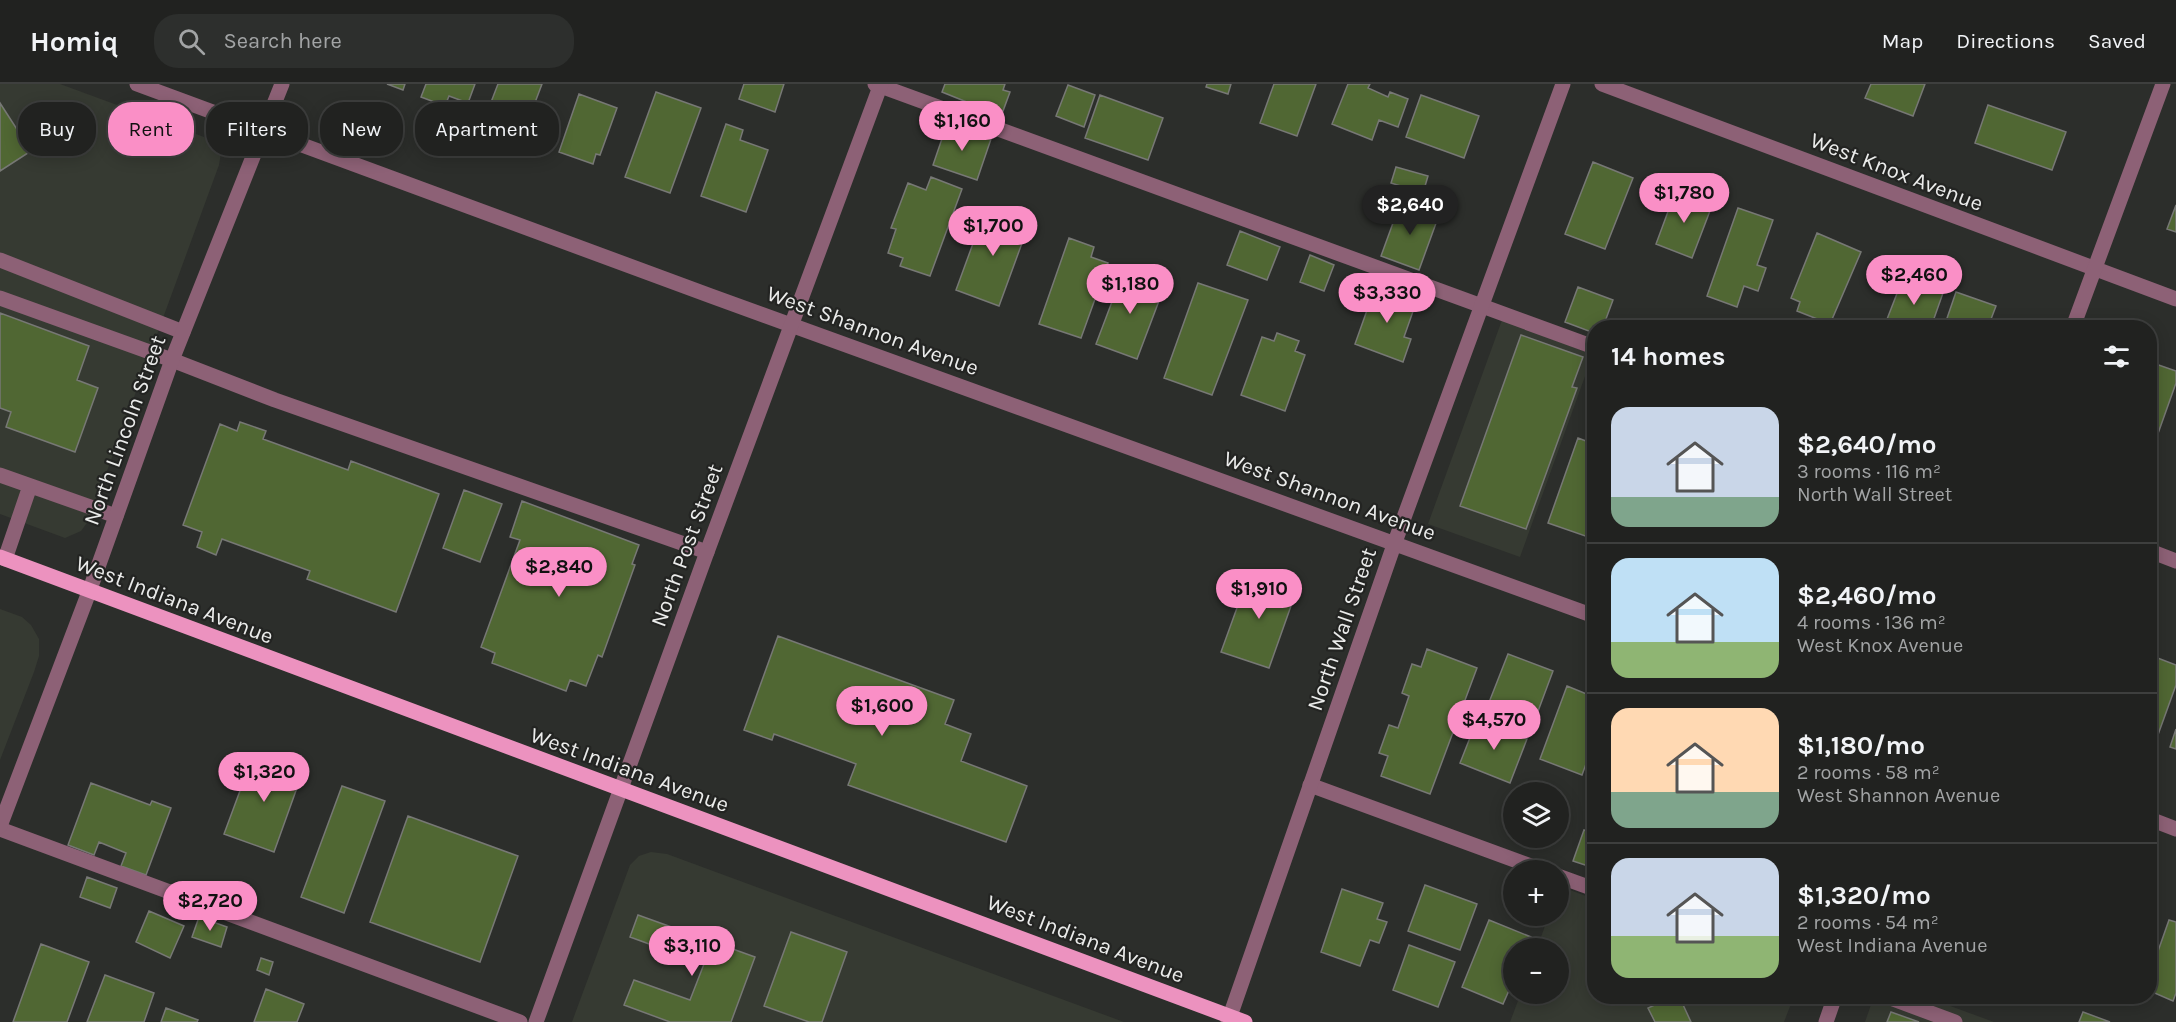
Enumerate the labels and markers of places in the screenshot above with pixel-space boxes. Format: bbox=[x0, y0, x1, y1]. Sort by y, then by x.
pin: $1,160 bbox=[913, 101, 1011, 152]
pin: $1,780 bbox=[1635, 173, 1733, 224]
pin: $2,640 bbox=[1361, 185, 1459, 236]
pin: $1,700 bbox=[944, 206, 1042, 257]
pin: $2,460 bbox=[1865, 255, 1963, 306]
pin: $1,180 bbox=[1081, 264, 1179, 315]
pin: $3,330 bbox=[1338, 273, 1436, 324]
pin: $2,840 bbox=[510, 547, 608, 598]
pin: $1,910 bbox=[1210, 569, 1308, 620]
pin: $1,600 bbox=[833, 686, 931, 737]
pin: $4,570 bbox=[1445, 700, 1543, 751]
pin: $1,320 bbox=[215, 752, 313, 803]
pin: $2,720 bbox=[161, 881, 259, 932]
pin: $3,110 bbox=[643, 926, 741, 977]

